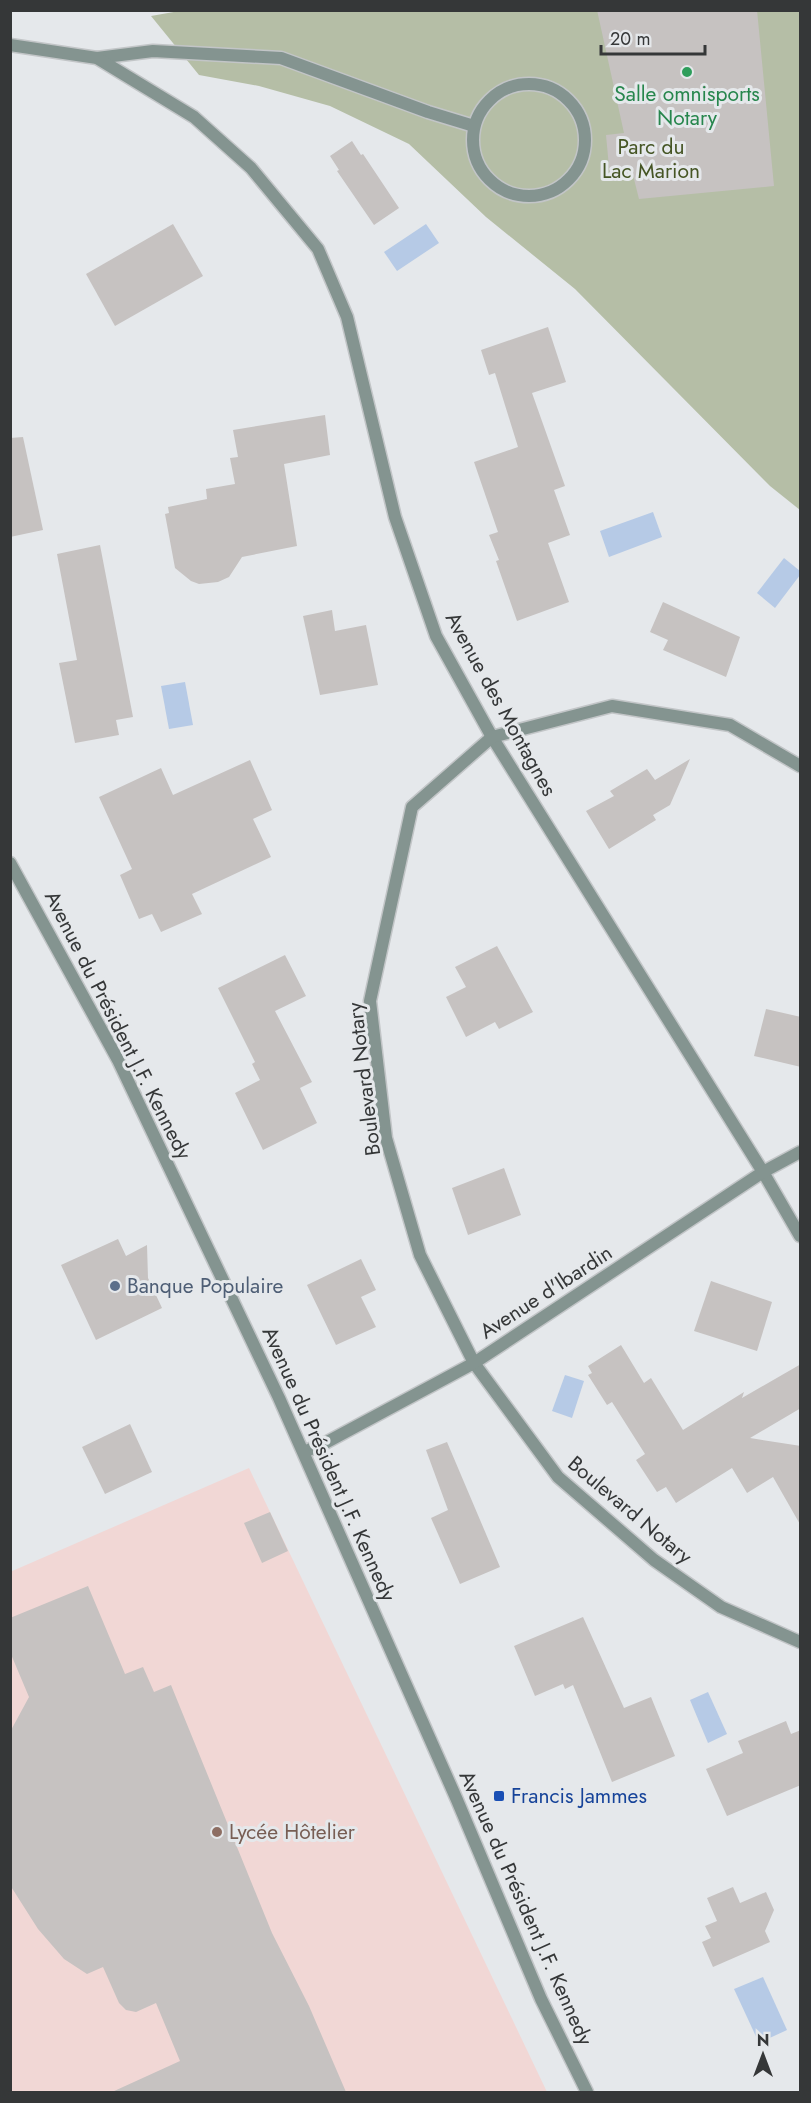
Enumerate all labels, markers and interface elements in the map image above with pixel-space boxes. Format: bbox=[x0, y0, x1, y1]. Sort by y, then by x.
scale bar bbox=[601, 18, 704, 56]
text: 20 m bbox=[610, 26, 650, 52]
marker: Salle omnisports Notary bbox=[680, 65, 694, 79]
place label: Salle omnisports Notary bbox=[614, 79, 760, 133]
park label: Parc du Lac Marion bbox=[602, 132, 700, 186]
street label: Avenue des Montagnes bbox=[438, 607, 564, 801]
street label: Avenue du Président J.F. Kennedy bbox=[37, 885, 199, 1165]
street label: Boulevard Notary bbox=[340, 1000, 388, 1157]
street label: Avenue d'Ibardin bbox=[474, 1238, 618, 1346]
place label: Banque Populaire bbox=[127, 1271, 284, 1301]
marker: Banque Populaire bbox=[108, 1279, 122, 1293]
street label: Avenue du Président J.F. Kennedy bbox=[255, 1322, 404, 1607]
street label: Boulevard Notary bbox=[561, 1449, 699, 1572]
street label: Avenue du Président J.F. Kennedy bbox=[452, 1766, 601, 2051]
place label: Francis Jammes bbox=[511, 1781, 647, 1811]
marker: Francis Jammes bbox=[492, 1789, 506, 1803]
place label: Lycée Hôtelier bbox=[229, 1817, 356, 1847]
marker: Lycée Hôtelier bbox=[210, 1825, 224, 1839]
north arrow bbox=[733, 2025, 793, 2085]
text: N bbox=[757, 2029, 769, 2052]

